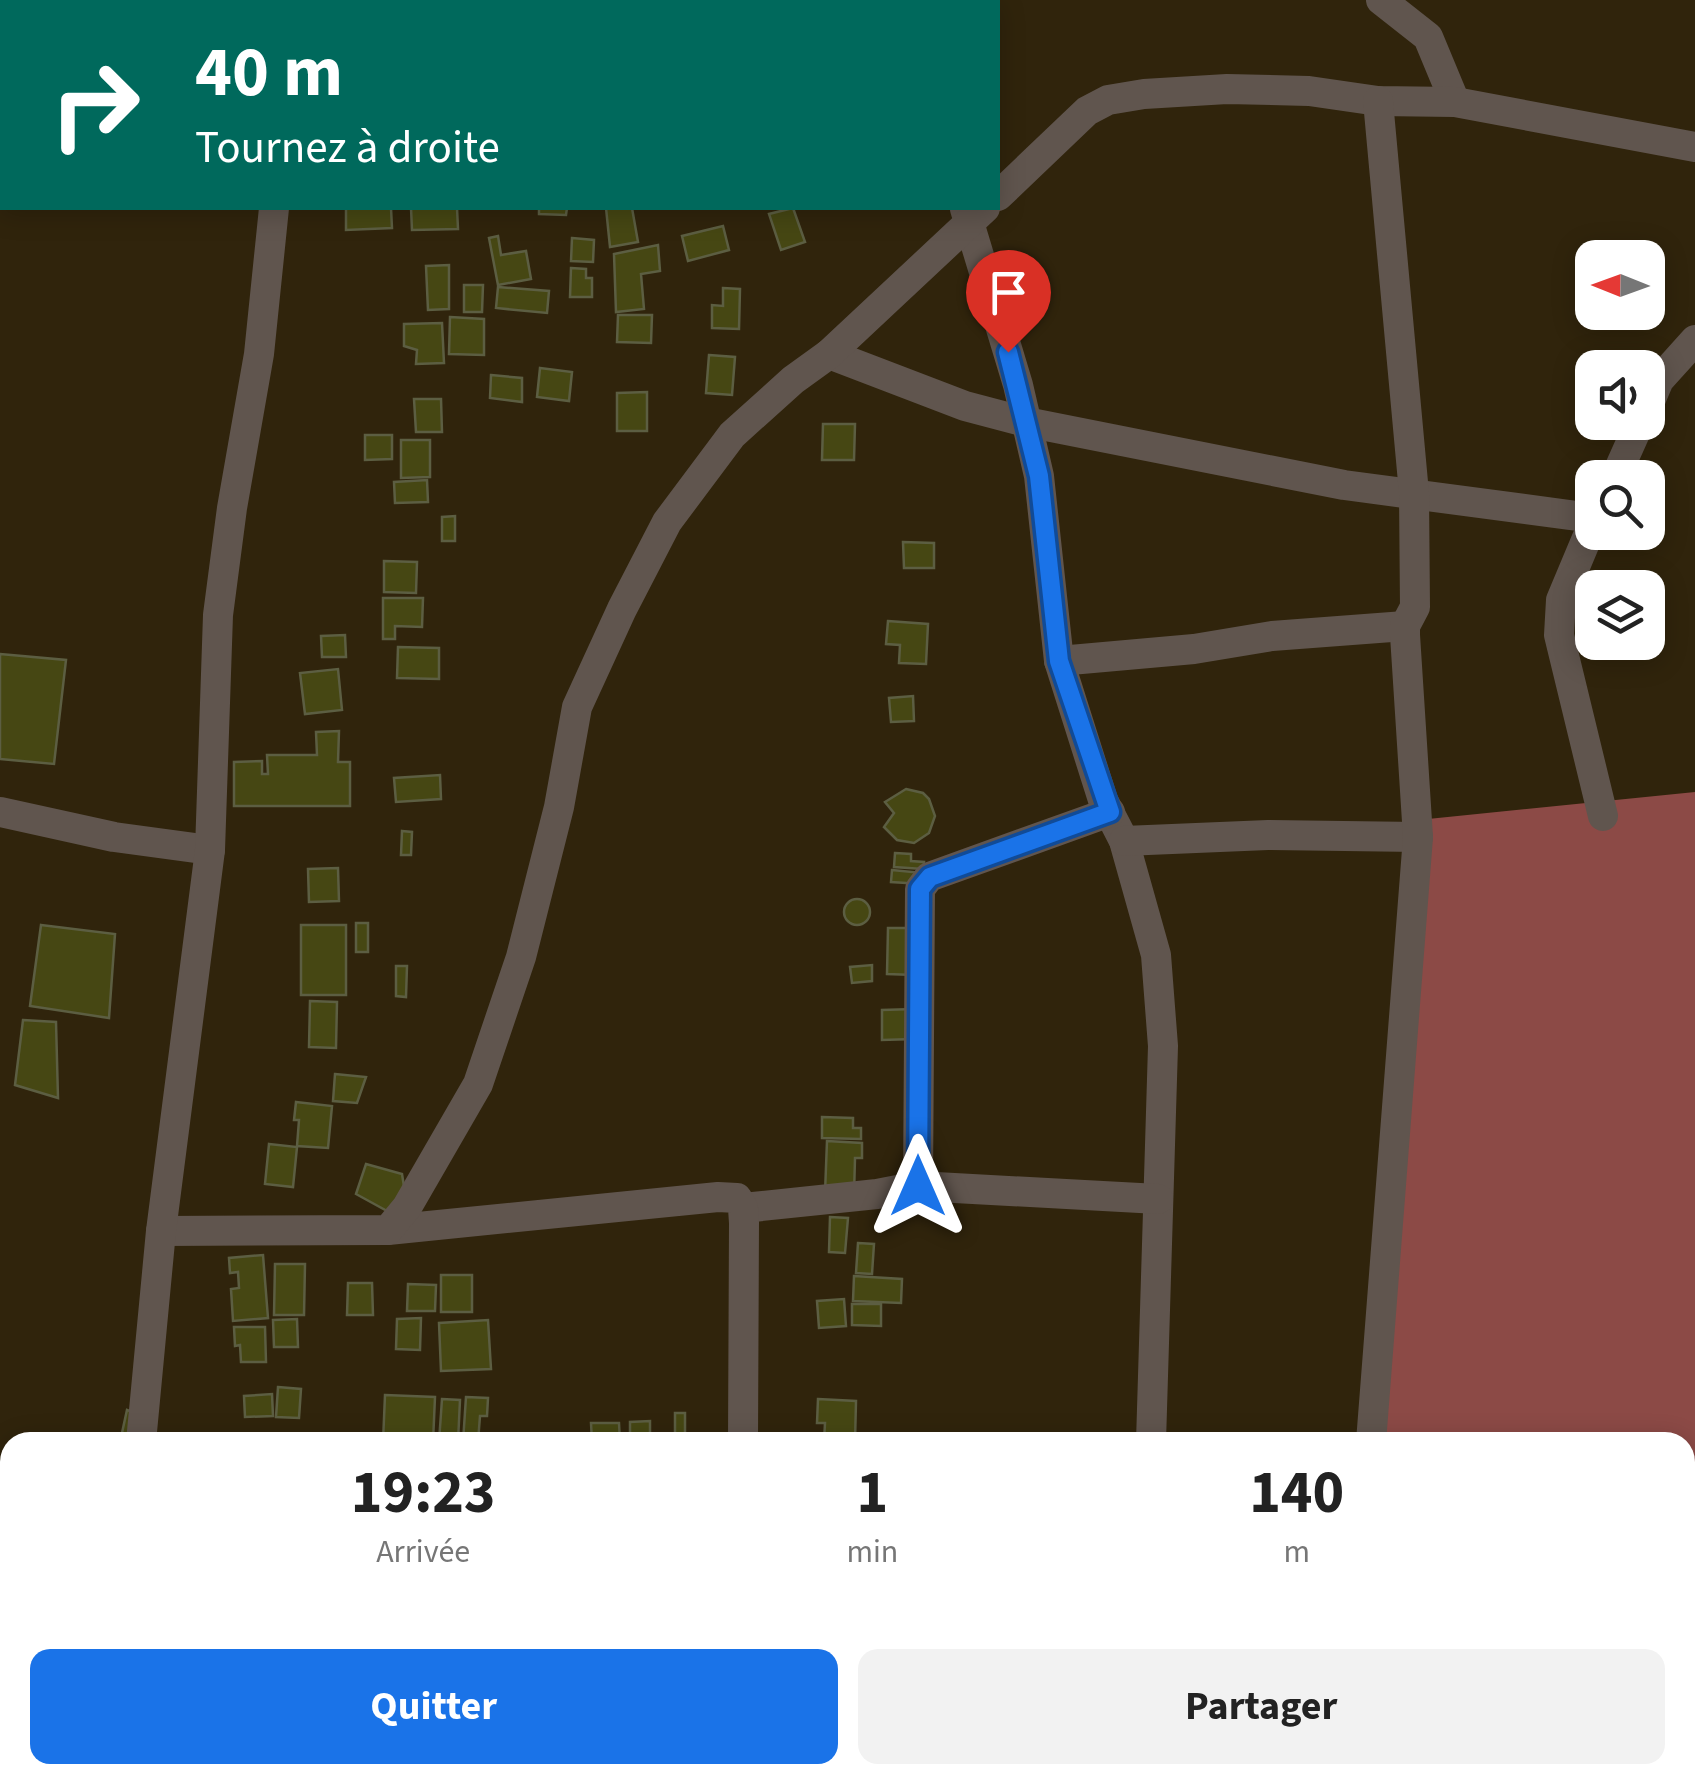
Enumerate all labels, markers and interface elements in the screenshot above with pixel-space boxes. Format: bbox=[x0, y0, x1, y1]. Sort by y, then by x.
text: 40 m bbox=[195, 23, 343, 123]
icon: right bbox=[30, 40, 160, 170]
text: Tournez à droite bbox=[195, 116, 500, 180]
north arrow bbox=[1575, 240, 1665, 330]
map controls bbox=[1575, 240, 1665, 660]
pin bbox=[966, 250, 1051, 353]
icon: arrive bbox=[981, 265, 1036, 320]
button: sound bbox=[1575, 350, 1665, 440]
button: search bbox=[1575, 460, 1665, 550]
button: layers bbox=[1575, 570, 1665, 660]
position arrow bbox=[866, 1134, 970, 1238]
text: 19:23 bbox=[351, 1451, 496, 1536]
text: 1 bbox=[857, 1451, 888, 1536]
text: 140 bbox=[1249, 1451, 1344, 1536]
text: Arrivée bbox=[376, 1529, 470, 1575]
text: min bbox=[846, 1529, 898, 1575]
text: m bbox=[1283, 1529, 1310, 1575]
button: Quitter bbox=[30, 1649, 838, 1764]
button: Partager bbox=[858, 1649, 1665, 1764]

